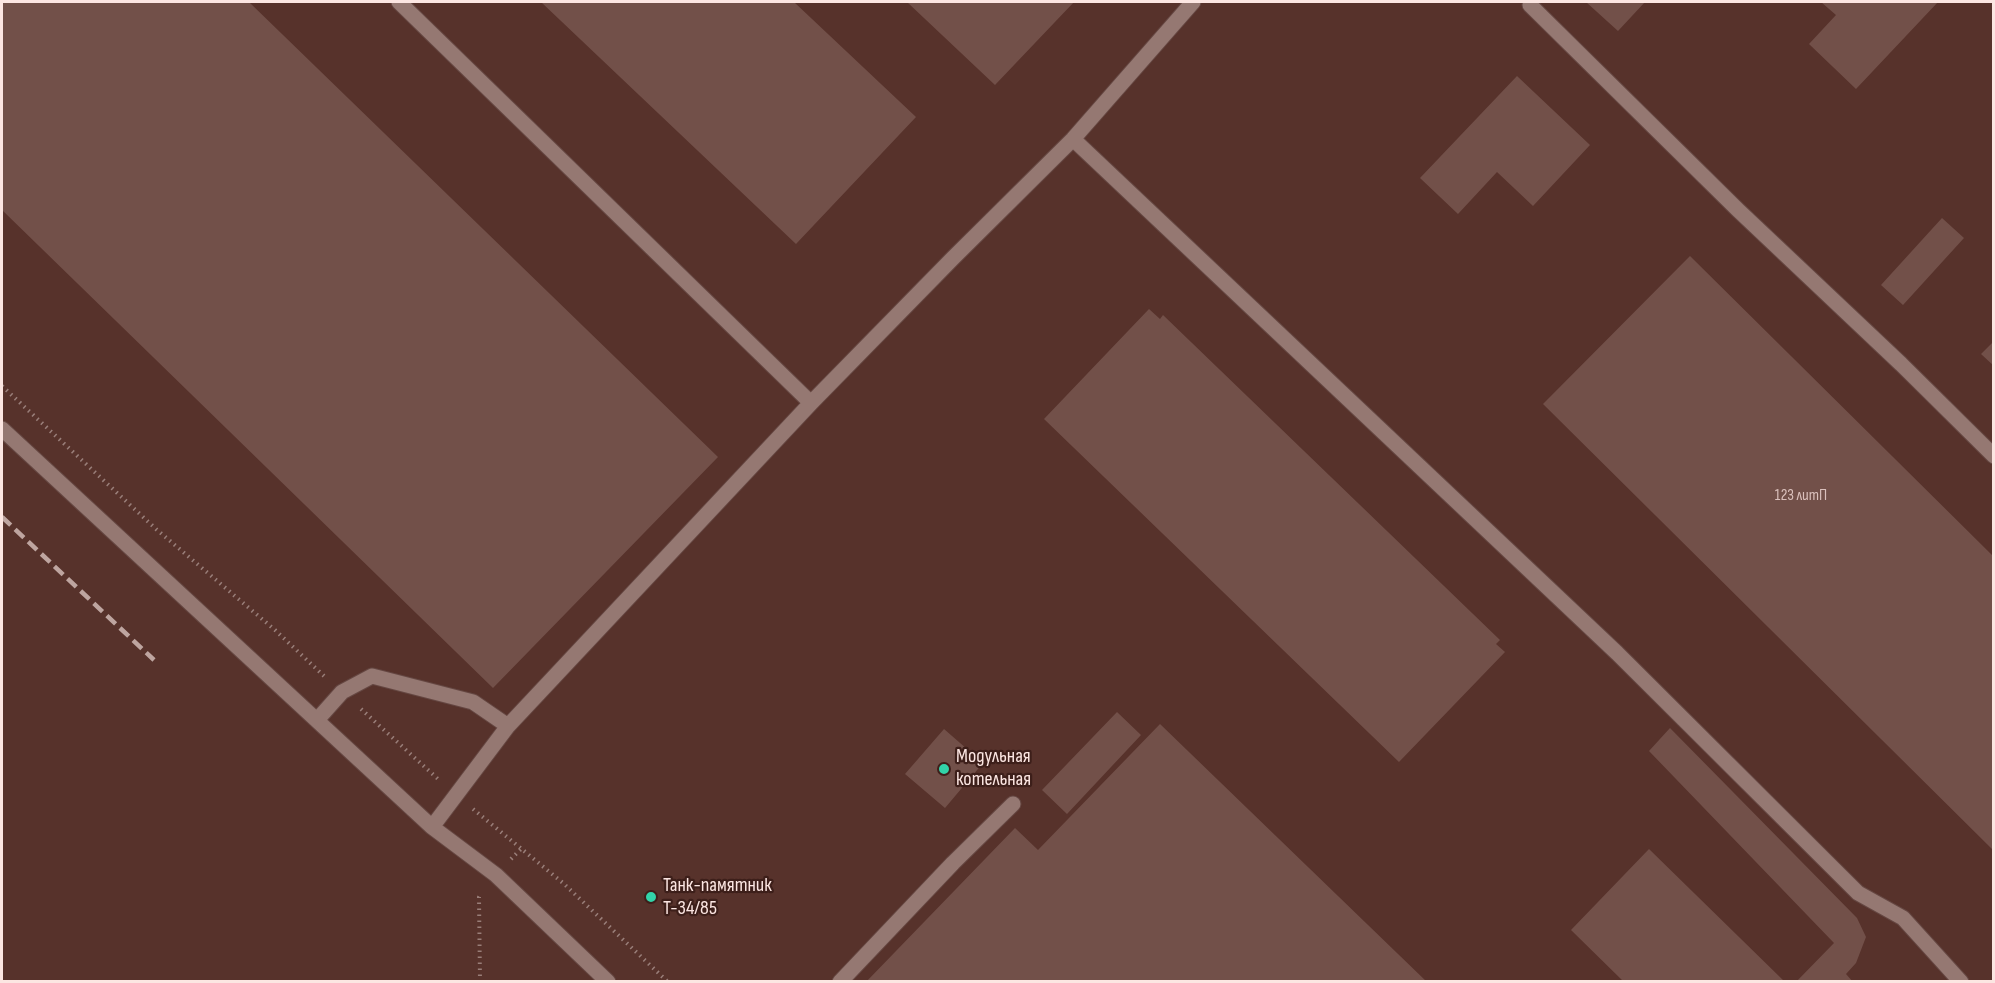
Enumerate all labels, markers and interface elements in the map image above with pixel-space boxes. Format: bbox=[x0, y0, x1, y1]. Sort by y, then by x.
house number: 123 литП bbox=[1775, 486, 1827, 506]
place label: Модульная котельная bbox=[956, 745, 1031, 792]
marker: Модульная котельная bbox=[937, 762, 951, 776]
place label: Танк-памятник Т-34/85 bbox=[663, 874, 772, 921]
marker: Танк-памятник Т-34/85 bbox=[644, 890, 658, 904]

